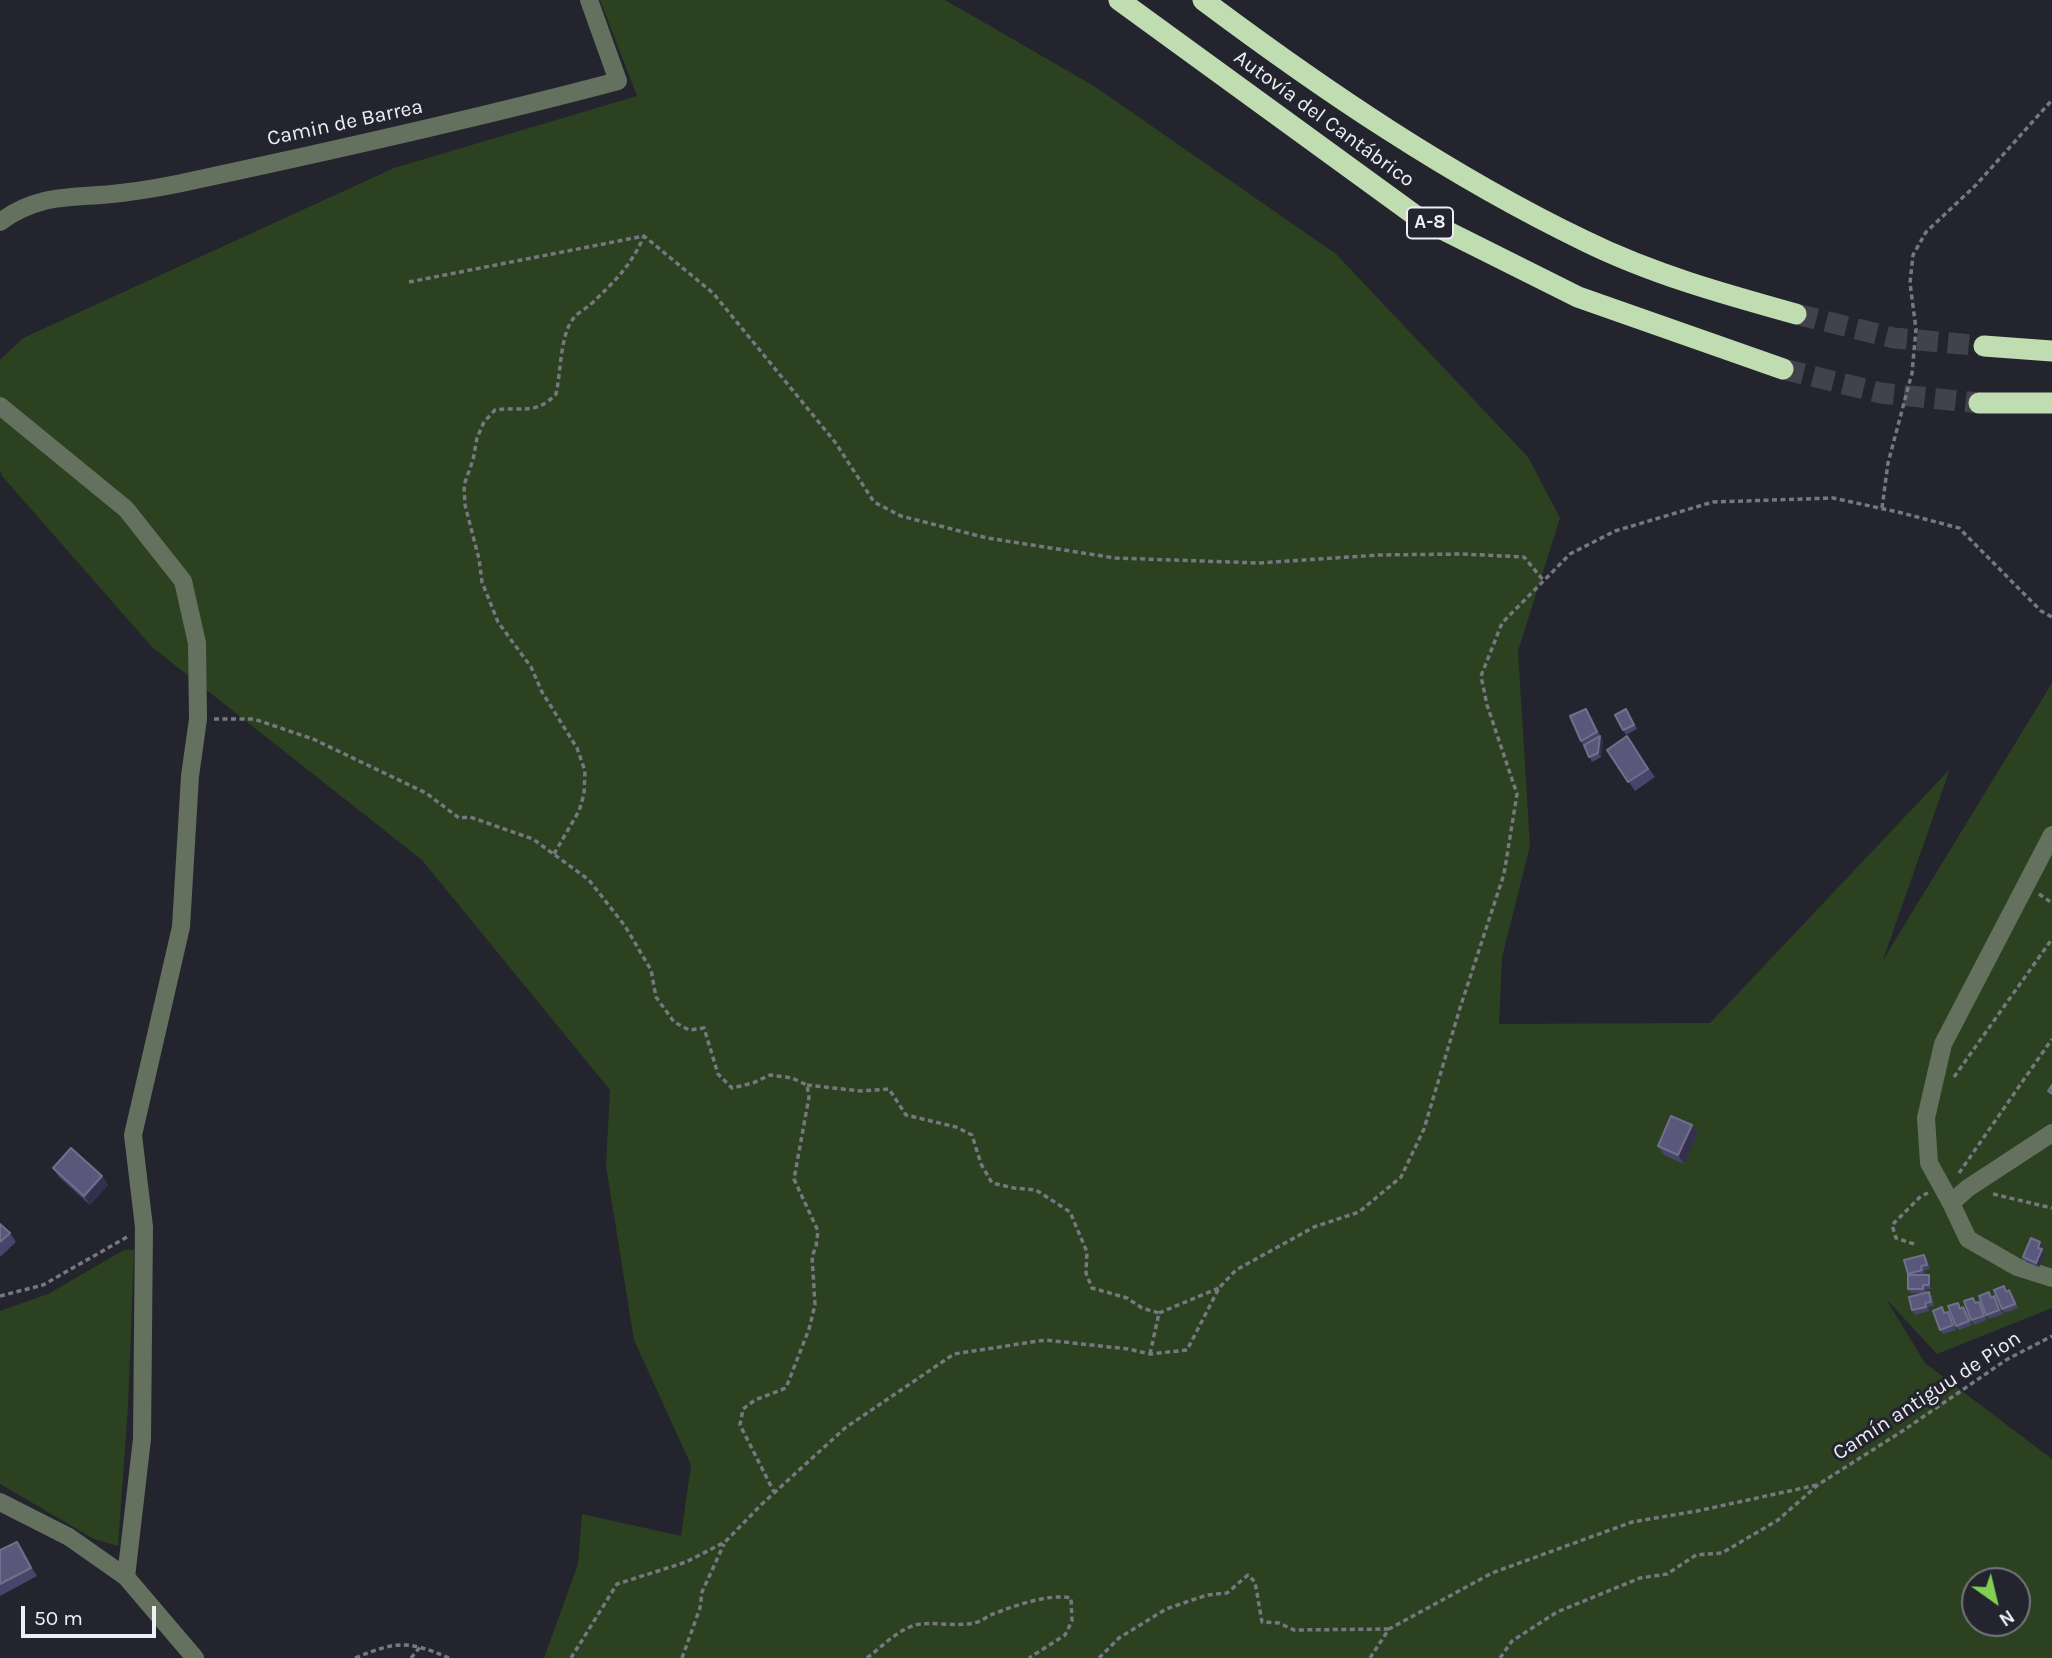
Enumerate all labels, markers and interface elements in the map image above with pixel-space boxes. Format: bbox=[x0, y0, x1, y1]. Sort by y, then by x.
street label: Autovía del Cantábrico bbox=[1229, 45, 1419, 193]
street label: Camin de Barrea bbox=[265, 94, 425, 152]
road number: A-8 bbox=[1407, 208, 1453, 238]
street label: Camín antiguu de Pion bbox=[1828, 1326, 2026, 1466]
north arrow bbox=[1961, 1567, 2031, 1637]
scale bar bbox=[24, 1592, 159, 1636]
text: N bbox=[1995, 1605, 2018, 1631]
text: 50 m bbox=[34, 1606, 83, 1630]

